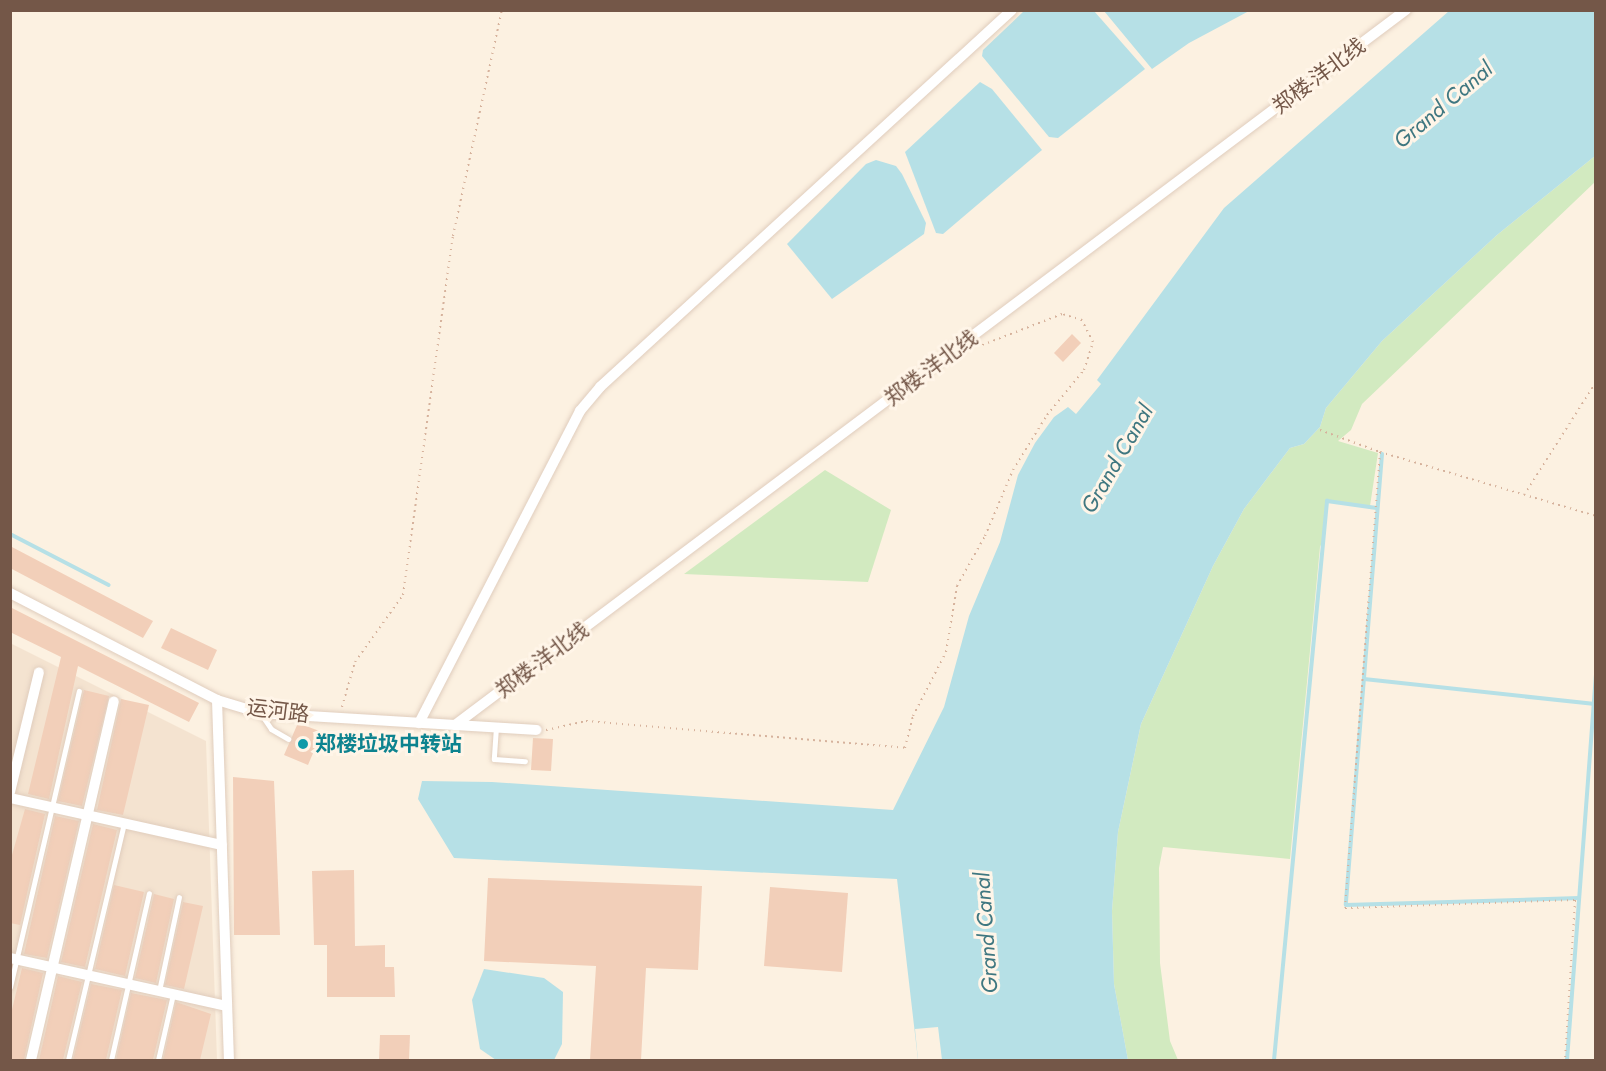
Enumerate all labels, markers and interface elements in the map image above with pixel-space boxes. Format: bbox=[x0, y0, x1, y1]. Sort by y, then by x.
street label: 郑楼-洋北线 bbox=[1268, 33, 1370, 119]
water label: Grand Canal bbox=[1388, 56, 1498, 154]
street label: 郑楼-洋北线 bbox=[880, 325, 982, 411]
water label: Grand Canal bbox=[1075, 400, 1159, 518]
street label: 郑楼-洋北线 bbox=[491, 617, 593, 703]
street label: 运河路 bbox=[245, 695, 311, 727]
place label: 郑楼垃圾中转站 bbox=[315, 731, 462, 757]
marker: 郑楼垃圾中转站 bbox=[296, 737, 310, 751]
water label: Grand Canal bbox=[969, 872, 1003, 994]

